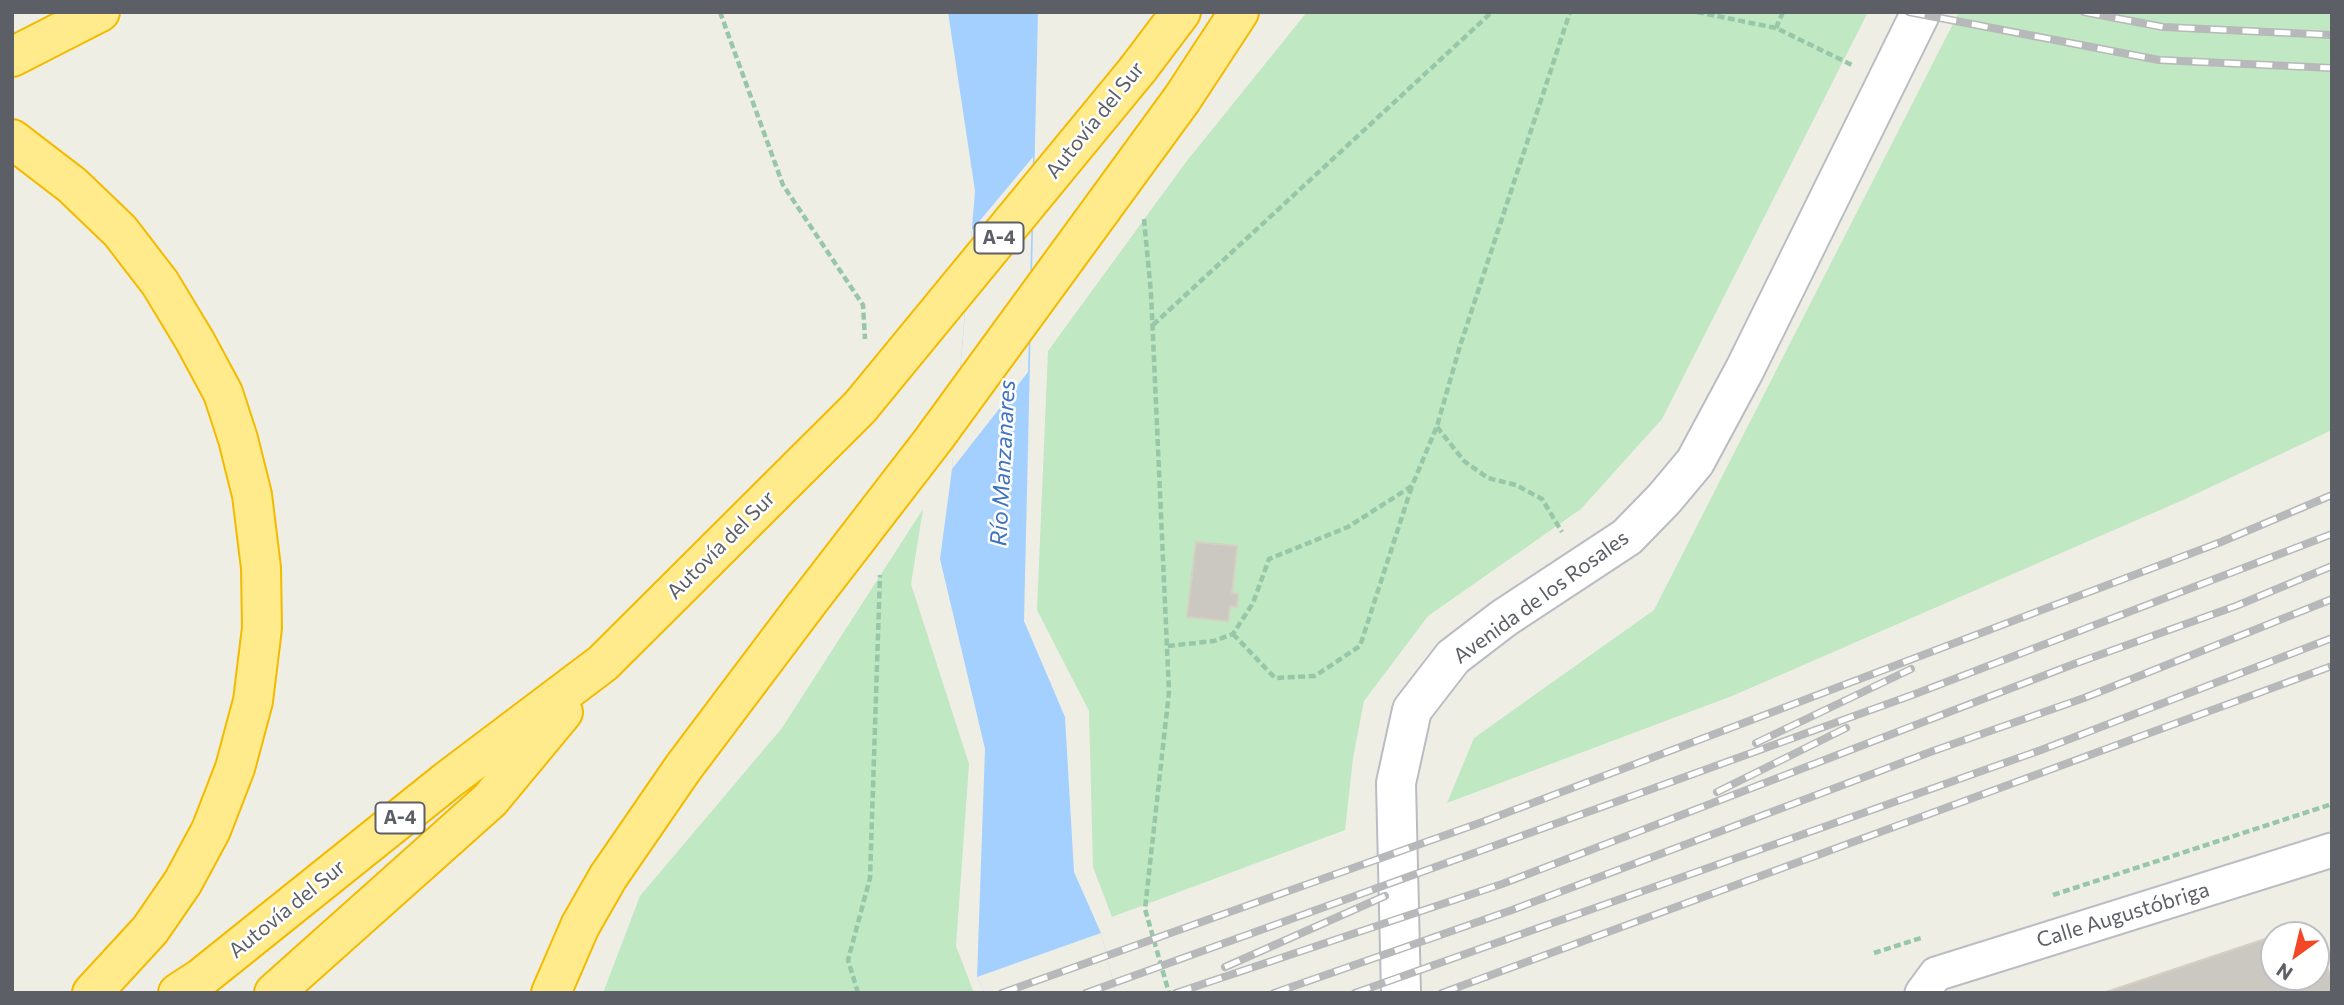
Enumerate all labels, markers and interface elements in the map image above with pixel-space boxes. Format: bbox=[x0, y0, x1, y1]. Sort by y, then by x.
street label: Autovía del Sur bbox=[1040, 57, 1150, 183]
road number: A-4 bbox=[974, 222, 1024, 254]
water label: Río Manzanares bbox=[985, 379, 1021, 547]
street label: Autovía del Sur bbox=[662, 486, 780, 604]
street label: Avenida de los Rosales bbox=[1448, 525, 1634, 669]
road number: A-4 bbox=[376, 803, 424, 834]
street label: Autovía del Sur bbox=[224, 854, 350, 964]
street label: Calle Augustóbriga bbox=[2034, 877, 2212, 953]
north arrow bbox=[2260, 921, 2330, 991]
text: N bbox=[2272, 959, 2296, 986]

